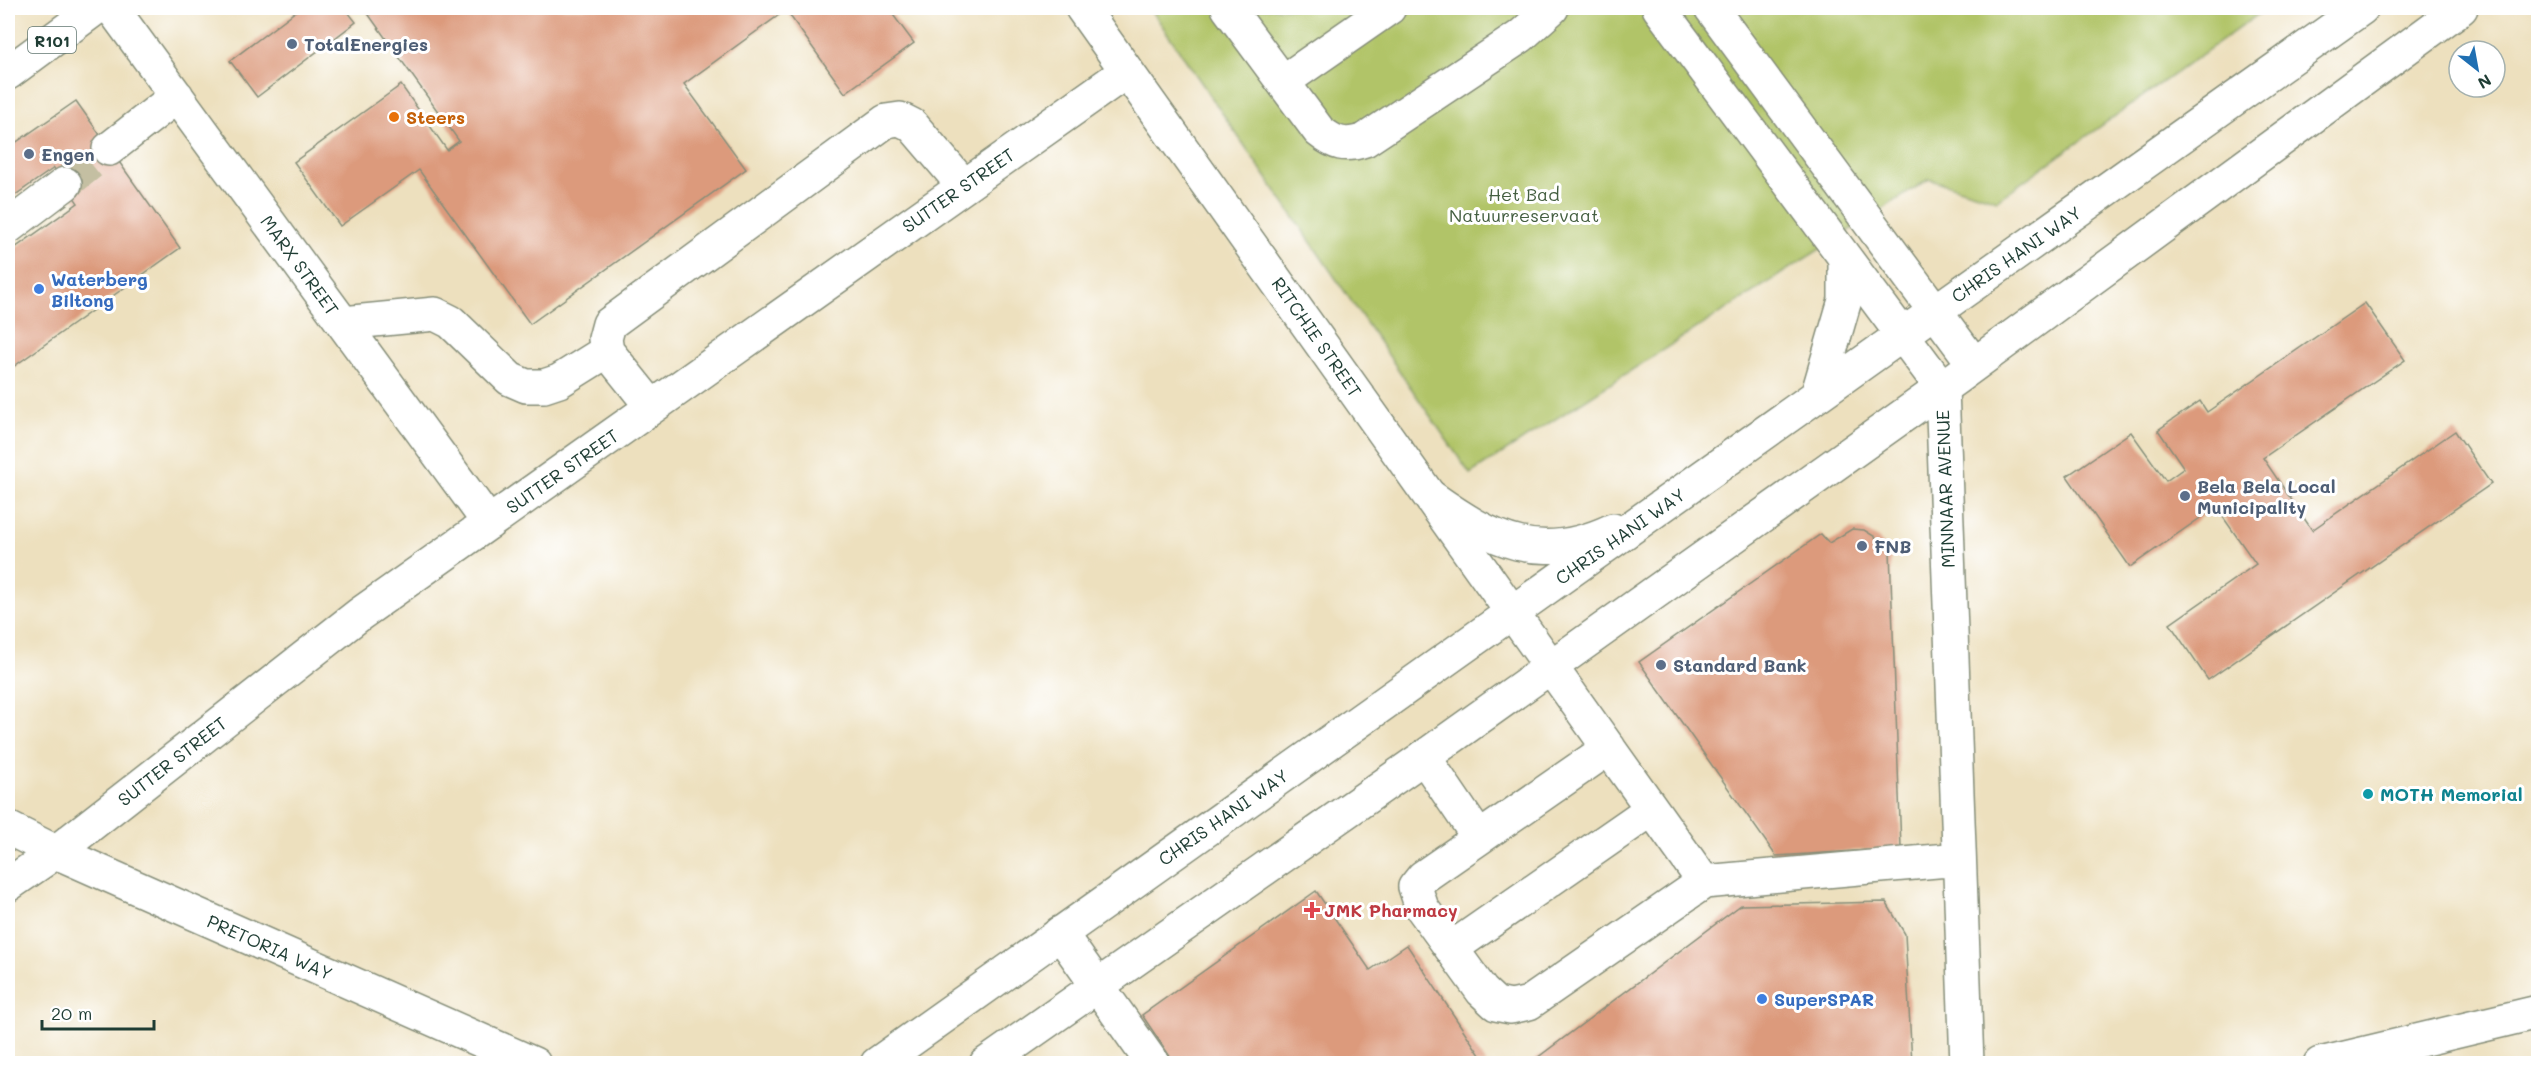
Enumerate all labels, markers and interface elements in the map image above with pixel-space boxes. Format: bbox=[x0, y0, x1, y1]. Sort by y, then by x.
road number: R101 bbox=[28, 27, 76, 53]
place label: TotalEnergies bbox=[304, 32, 428, 56]
marker: TotalEnergies bbox=[285, 37, 299, 51]
north arrow bbox=[2447, 39, 2507, 99]
text: N bbox=[2474, 70, 2496, 94]
place label: Steers bbox=[406, 105, 465, 129]
marker: Steers bbox=[387, 110, 401, 124]
place label: Engen bbox=[41, 142, 95, 166]
street label: SUTTER STREET bbox=[897, 142, 1019, 238]
marker: Engen bbox=[22, 147, 36, 161]
park label: Het Bad Natuurreservaat bbox=[1449, 182, 1599, 227]
street label: CHRIS HANI WAY bbox=[1946, 200, 2086, 308]
street label: MARX STREET bbox=[255, 210, 345, 320]
place label: Waterberg Biltong bbox=[51, 267, 148, 312]
street label: RITCHIE STREET bbox=[1267, 272, 1367, 402]
marker: Waterberg Biltong bbox=[32, 282, 46, 296]
street label: MINNAAR AVENUE bbox=[1930, 409, 1960, 569]
street label: SUTTER STREET bbox=[501, 423, 623, 519]
place label: Bela Bela Local Municipality bbox=[2197, 474, 2336, 519]
street label: CHRIS HANI WAY bbox=[1550, 482, 1690, 590]
marker: Bela Bela Local Municipality bbox=[2178, 489, 2192, 503]
place label: FNB bbox=[1874, 534, 1911, 558]
marker: FNB bbox=[1855, 539, 1869, 553]
place label: Standard Bank bbox=[1673, 653, 1807, 677]
marker: Standard Bank bbox=[1654, 658, 1668, 672]
street label: SUTTER STREET bbox=[113, 711, 231, 811]
street label: CHRIS HANI WAY bbox=[1153, 763, 1293, 871]
place label: MOTH Memorial bbox=[2380, 782, 2523, 806]
marker: MOTH Memorial bbox=[2361, 787, 2375, 801]
place label: JMK Pharmacy bbox=[1324, 898, 1458, 922]
marker: JMK Pharmacy bbox=[1305, 903, 1319, 917]
street label: PRETORIA WAY bbox=[204, 909, 336, 985]
place label: SuperSPAR bbox=[1774, 987, 1874, 1011]
marker: SuperSPAR bbox=[1755, 992, 1769, 1006]
scale bar bbox=[42, 993, 154, 1031]
text: 20 m bbox=[51, 1001, 92, 1025]

